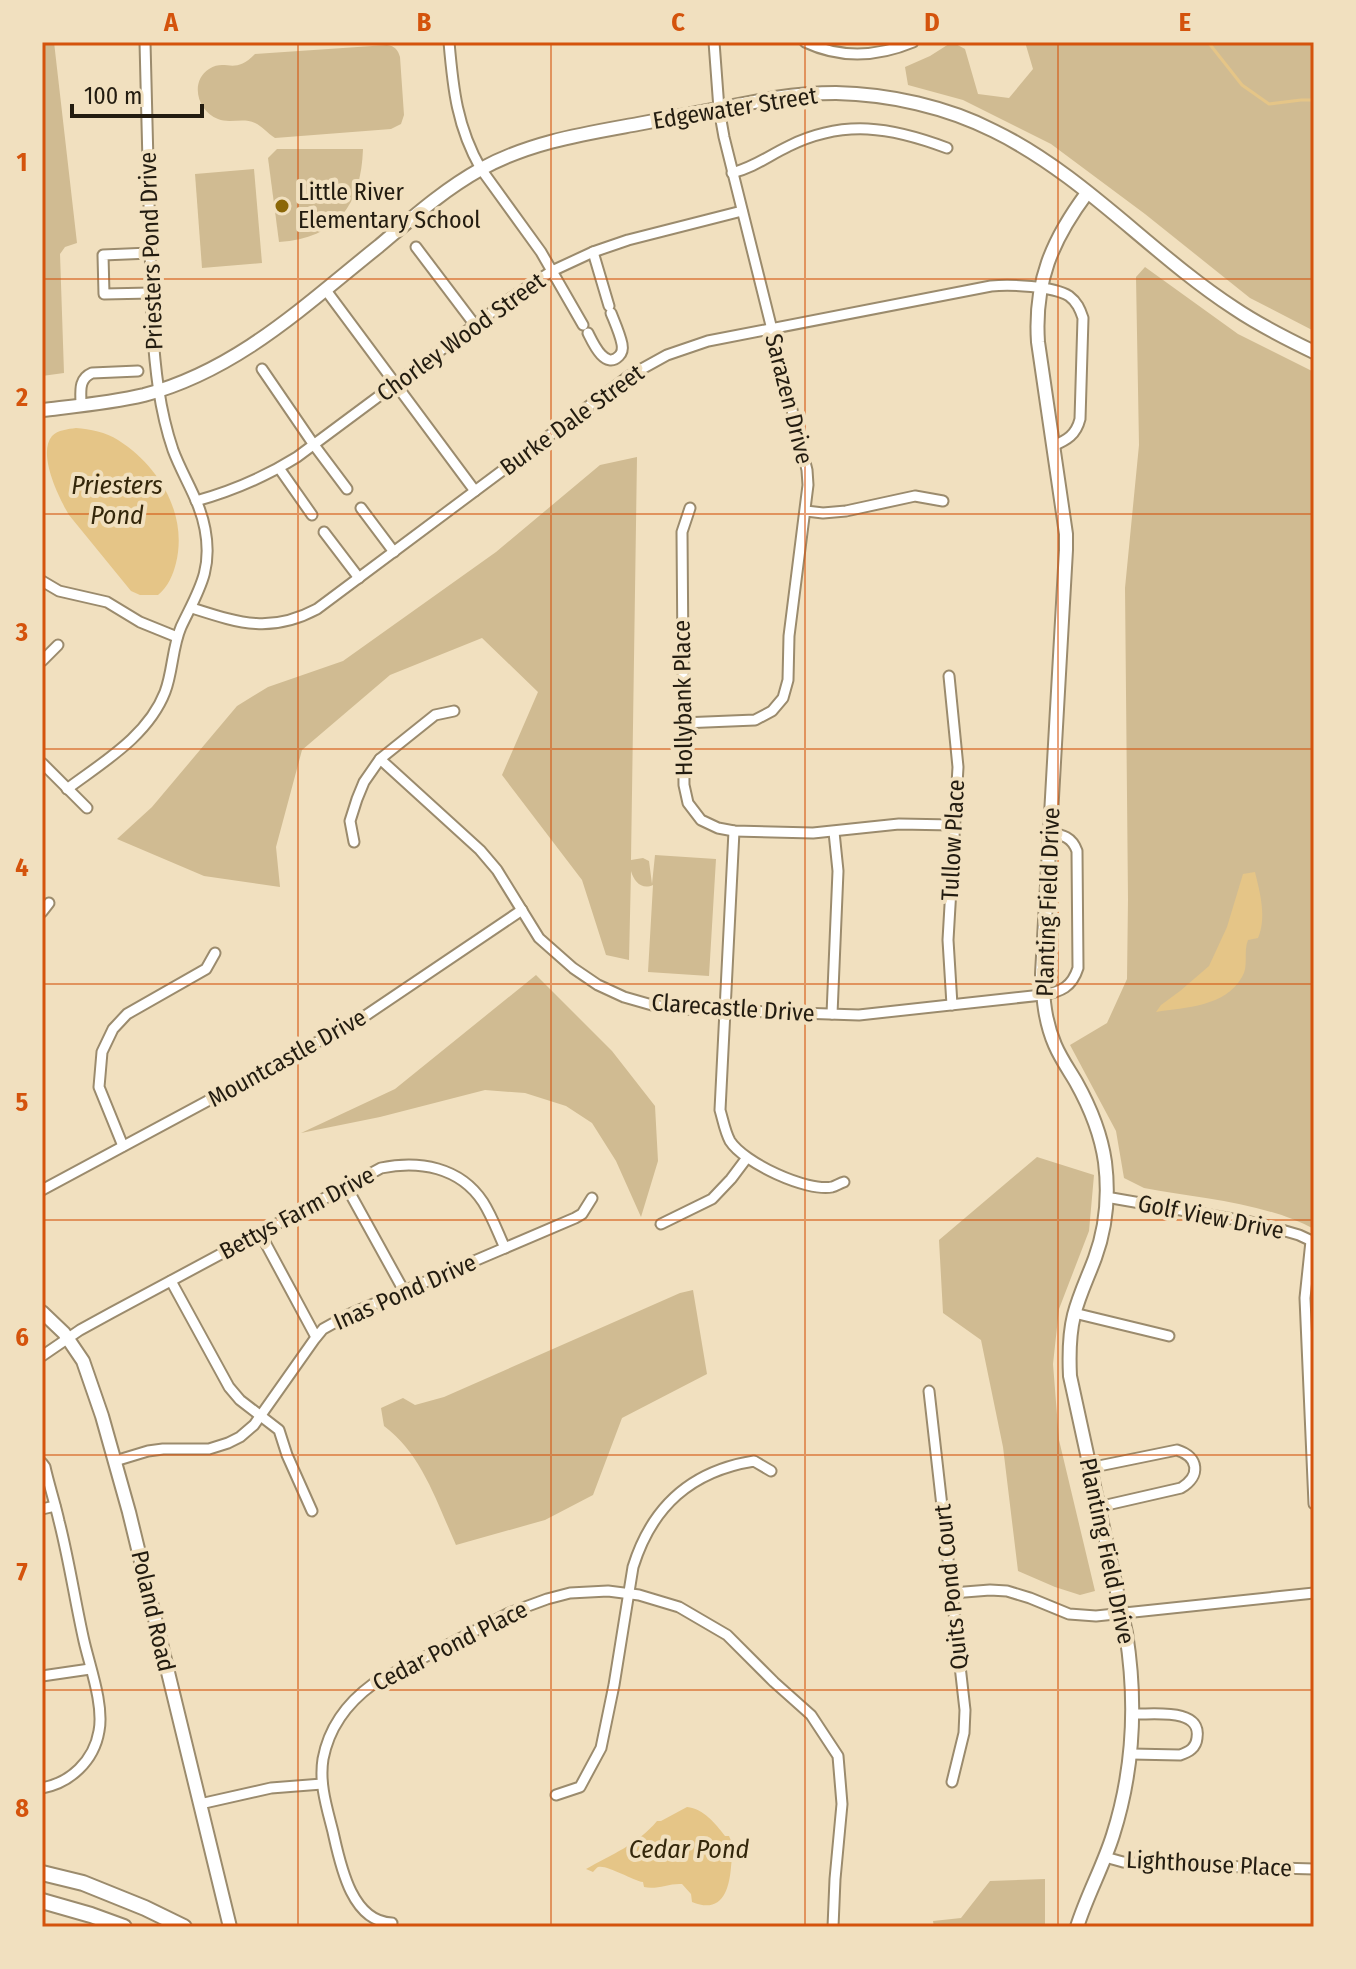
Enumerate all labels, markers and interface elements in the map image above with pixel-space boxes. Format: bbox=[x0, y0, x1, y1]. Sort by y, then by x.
text: A bbox=[163, 7, 179, 38]
text: B bbox=[417, 7, 432, 38]
text: C bbox=[671, 7, 685, 38]
text: D bbox=[924, 7, 940, 38]
text: E bbox=[1179, 7, 1191, 38]
scale bar bbox=[72, 68, 202, 118]
street label: Edgewater Street bbox=[651, 81, 819, 135]
text: 100 m bbox=[84, 82, 142, 110]
text: 1 bbox=[17, 147, 28, 178]
street label: Priesters Pond Drive bbox=[134, 151, 168, 351]
place label: Little River Elementary School bbox=[298, 178, 481, 234]
marker: Little River Elementary School bbox=[273, 197, 291, 215]
street label: Chorley Wood Street bbox=[372, 267, 550, 407]
street label: Sarazen Drive bbox=[759, 331, 819, 467]
street label: Burke Dale Street bbox=[495, 358, 649, 481]
text: 2 bbox=[15, 382, 28, 413]
water label: Priesters Pond bbox=[71, 470, 163, 531]
text: 3 bbox=[15, 617, 28, 648]
street label: Hollybank Place bbox=[668, 620, 698, 776]
street label: Tullow Place bbox=[936, 779, 970, 901]
street label: Planting Field Drive bbox=[1031, 807, 1065, 997]
text: 4 bbox=[15, 852, 29, 883]
street label: Clarecastle Drive bbox=[650, 988, 816, 1028]
street label: Mountcastle Drive bbox=[203, 1003, 371, 1113]
text: 5 bbox=[16, 1087, 29, 1118]
street label: Bettys Farm Drive bbox=[215, 1160, 379, 1266]
street label: Golf View Drive bbox=[1136, 1189, 1286, 1245]
street label: Inas Pond Drive bbox=[329, 1248, 481, 1336]
text: 6 bbox=[15, 1322, 29, 1353]
street label: Planting Field Drive bbox=[1074, 1455, 1140, 1647]
street label: Quits Pond Court bbox=[928, 1503, 974, 1671]
street label: Poland Road bbox=[125, 1548, 181, 1674]
text: 7 bbox=[16, 1557, 28, 1588]
street label: Cedar Pond Place bbox=[368, 1595, 532, 1697]
text: 8 bbox=[15, 1793, 29, 1824]
water label: Cedar Pond bbox=[629, 1834, 750, 1865]
street label: Lighthouse Place bbox=[1125, 1846, 1293, 1882]

